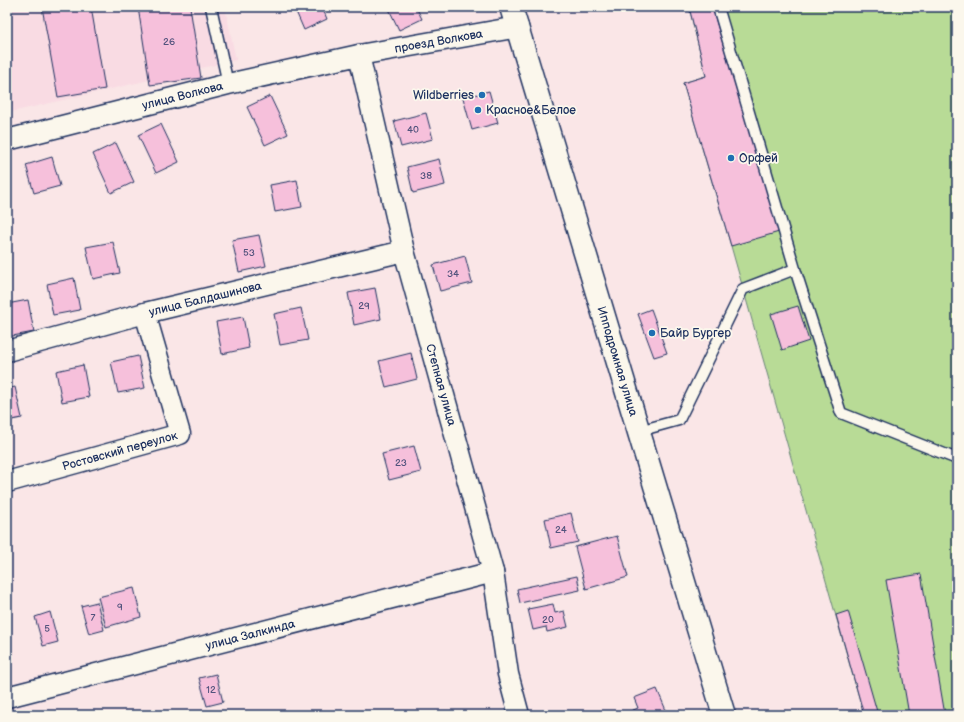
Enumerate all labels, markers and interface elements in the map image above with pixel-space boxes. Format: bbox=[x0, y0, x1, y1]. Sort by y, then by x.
street label: проезд Волкова bbox=[393, 26, 484, 56]
house number: 26 bbox=[163, 36, 175, 48]
street label: улица Волкова bbox=[140, 78, 224, 113]
place label: Wildberries bbox=[413, 88, 474, 103]
marker: Wildberries bbox=[477, 90, 487, 100]
place label: Красное&Белое bbox=[486, 103, 576, 118]
marker: Красное&Белое bbox=[473, 105, 483, 115]
house number: 40 bbox=[407, 124, 419, 136]
place label: Орфей bbox=[739, 151, 778, 166]
marker: Орфей bbox=[726, 153, 736, 163]
house number: 38 bbox=[420, 170, 432, 182]
house number: 53 bbox=[243, 247, 255, 259]
house number: 34 bbox=[447, 268, 459, 280]
street label: улица Балдашинова bbox=[147, 278, 263, 319]
house number: 29 bbox=[358, 300, 370, 312]
street label: Ипподромная улица bbox=[594, 305, 641, 418]
place label: Байр Бургер bbox=[660, 326, 731, 341]
marker: Байр Бургер bbox=[647, 328, 657, 338]
street label: Степная улица bbox=[423, 342, 460, 428]
street label: Ростовский переулок bbox=[60, 427, 180, 474]
house number: 23 bbox=[395, 457, 407, 469]
house number: 24 bbox=[555, 524, 567, 536]
house number: 9 bbox=[117, 601, 123, 613]
house number: 7 bbox=[91, 612, 96, 624]
house number: 20 bbox=[542, 614, 554, 626]
street label: улица Залкинда bbox=[204, 616, 296, 653]
house number: 5 bbox=[44, 623, 50, 635]
house number: 12 bbox=[206, 684, 216, 696]

